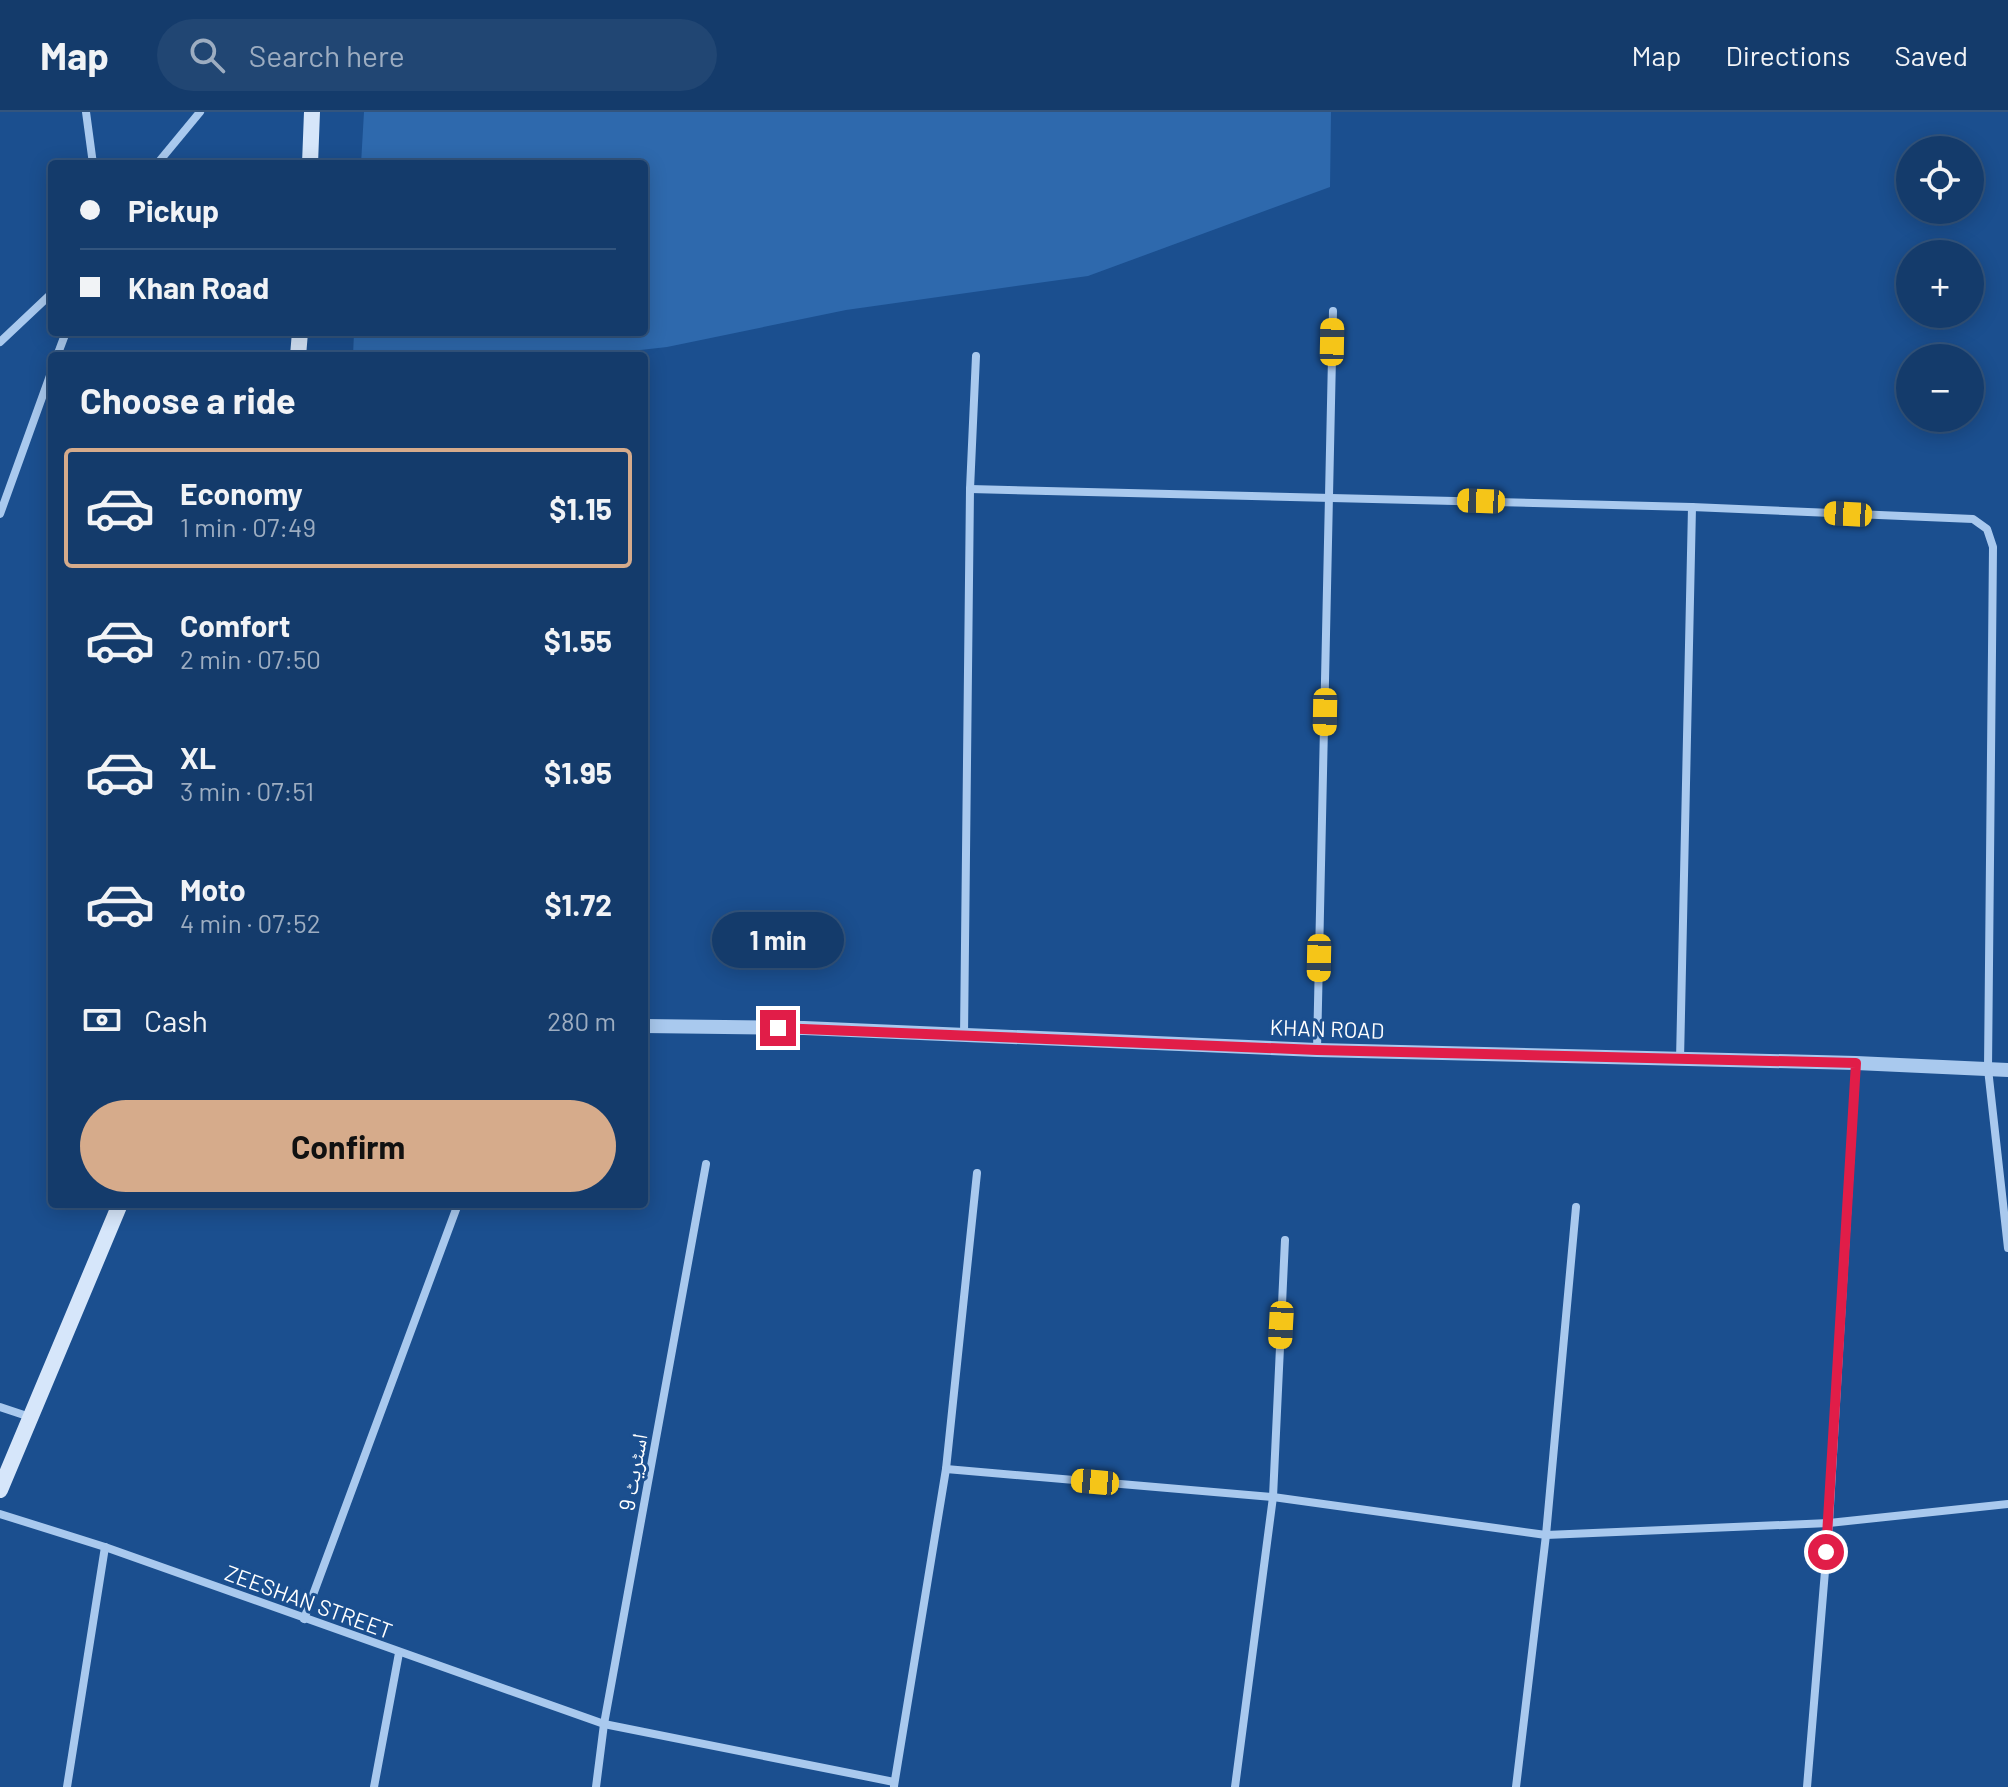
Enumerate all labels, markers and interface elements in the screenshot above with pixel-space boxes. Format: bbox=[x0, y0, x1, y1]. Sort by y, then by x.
search box bbox=[157, 19, 717, 91]
text: Map bbox=[40, 32, 109, 78]
icon: search bbox=[185, 33, 229, 77]
text: Search here bbox=[249, 37, 405, 73]
text: Map bbox=[1632, 38, 1681, 72]
text: Directions bbox=[1725, 38, 1851, 72]
text: Saved bbox=[1895, 38, 1968, 72]
map controls bbox=[1896, 136, 1984, 432]
button: locate bbox=[1896, 136, 1984, 224]
text: Pickup bbox=[128, 192, 219, 228]
button: + bbox=[1896, 240, 1984, 328]
text: Khan Road bbox=[128, 269, 269, 305]
car bbox=[1320, 318, 1344, 366]
button: − bbox=[1896, 344, 1984, 432]
text: Choose a ride bbox=[80, 378, 296, 421]
icon: car bbox=[84, 472, 156, 544]
text: Economy bbox=[180, 475, 303, 511]
car bbox=[1457, 488, 1505, 514]
text: $1.15 bbox=[549, 490, 612, 526]
car bbox=[1823, 501, 1873, 527]
text: 1 min · 07:49 bbox=[180, 511, 316, 542]
icon: car bbox=[84, 604, 156, 676]
text: Comfort bbox=[180, 607, 290, 643]
text: $1.55 bbox=[544, 622, 612, 658]
text: 2 min · 07:50 bbox=[180, 643, 321, 674]
car bbox=[1313, 688, 1337, 736]
icon: car bbox=[84, 736, 156, 808]
text: XL bbox=[180, 739, 216, 775]
text: $1.95 bbox=[544, 754, 612, 790]
text: 3 min · 07:51 bbox=[180, 775, 314, 806]
icon: car bbox=[84, 868, 156, 940]
text: Moto bbox=[180, 871, 246, 907]
text: $1.72 bbox=[544, 886, 612, 922]
text: 4 min · 07:52 bbox=[180, 907, 321, 938]
callout: 1 min bbox=[712, 912, 844, 968]
text: 1 min bbox=[750, 924, 806, 955]
car bbox=[1307, 934, 1331, 982]
icon: cash bbox=[80, 998, 124, 1042]
text: Cash bbox=[144, 1002, 208, 1038]
text: 280 m bbox=[547, 1005, 616, 1036]
route end bbox=[760, 1010, 796, 1046]
street label: KHAN ROAD bbox=[1269, 1013, 1385, 1043]
button: Confirm bbox=[80, 1100, 616, 1192]
car bbox=[1268, 1300, 1294, 1350]
street label: اسٹریٹ 9 bbox=[612, 1431, 653, 1513]
car bbox=[1070, 1468, 1120, 1496]
route start bbox=[1808, 1534, 1844, 1570]
street label: ZEESHAN STREET bbox=[222, 1559, 396, 1643]

